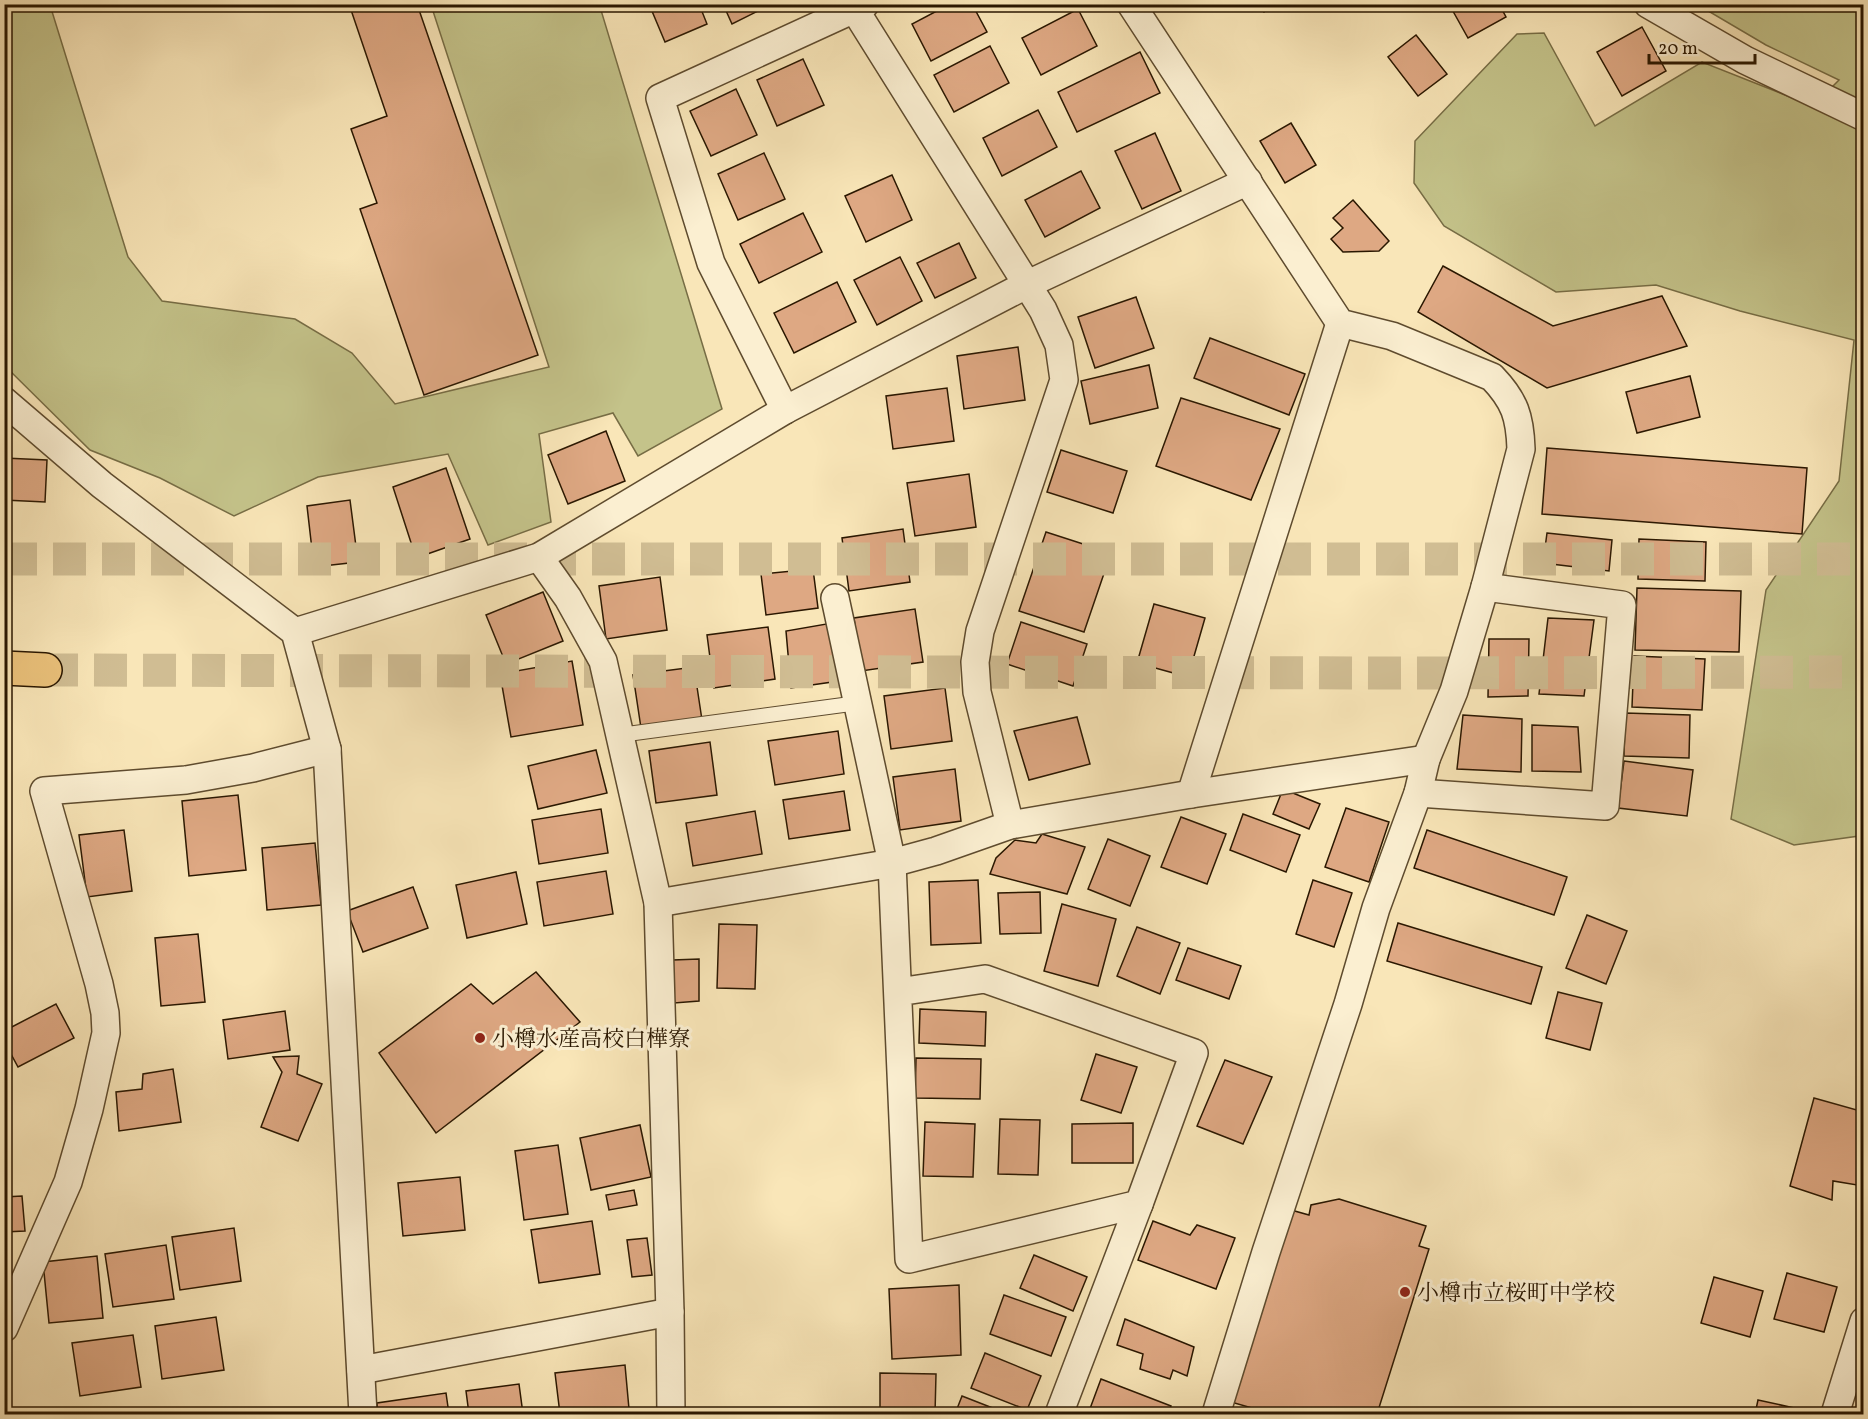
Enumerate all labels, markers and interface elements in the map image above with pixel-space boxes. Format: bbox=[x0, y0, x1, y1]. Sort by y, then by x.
scale bar bbox=[1649, 27, 1756, 65]
text: 20 m bbox=[1658, 37, 1698, 62]
place label: 小樽水産高校白樺寮 bbox=[492, 1025, 690, 1056]
marker: 小樽水産高校白樺寮 bbox=[473, 1031, 487, 1045]
place label: 小樽市立桜町中学校 bbox=[1417, 1279, 1615, 1310]
marker: 小樽市立桜町中学校 bbox=[1398, 1285, 1412, 1299]

